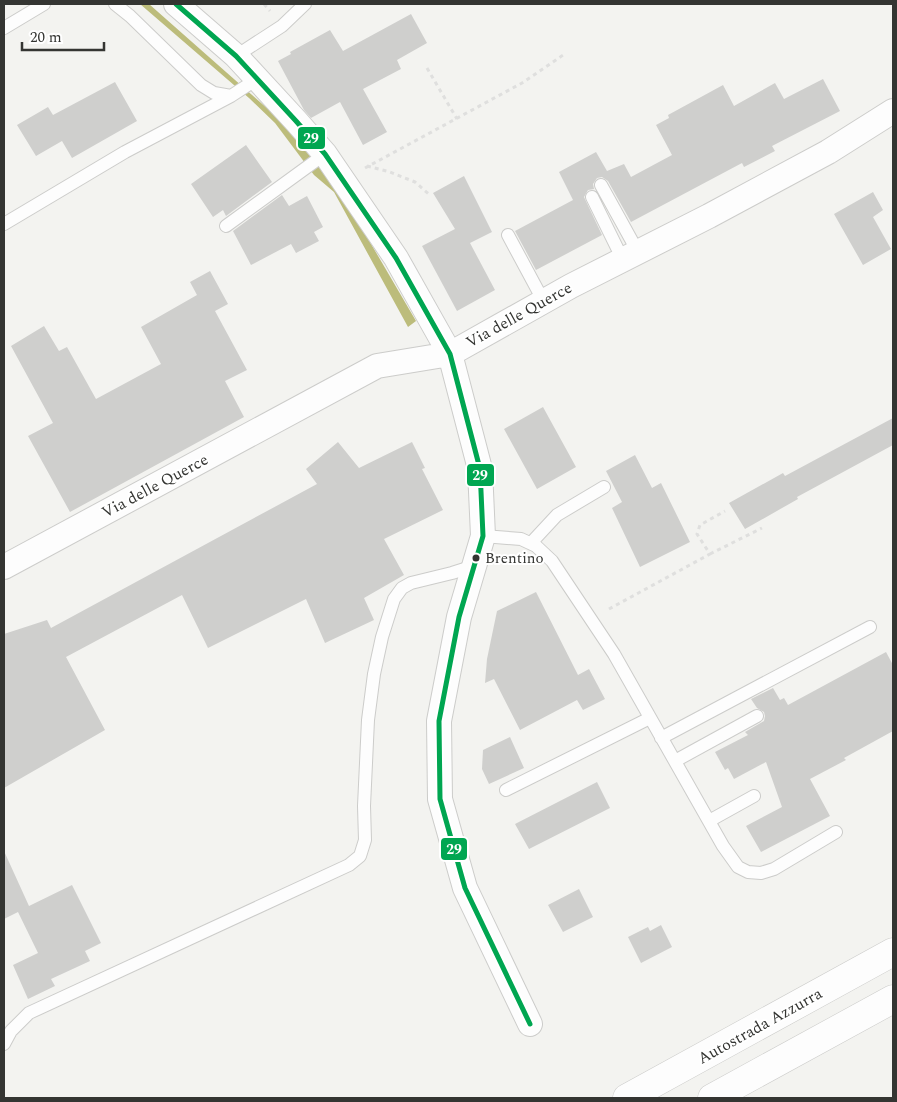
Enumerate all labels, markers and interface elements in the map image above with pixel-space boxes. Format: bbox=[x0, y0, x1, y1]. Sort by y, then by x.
scale bar bbox=[22, 20, 105, 52]
text: 20 m bbox=[30, 26, 62, 49]
line badge: 29 bbox=[297, 126, 326, 150]
text: 29 bbox=[303, 128, 319, 149]
street label: Via delle Querce bbox=[462, 276, 576, 354]
street label: Via delle Querce bbox=[97, 448, 213, 524]
line badge: 29 bbox=[466, 463, 495, 487]
text: 29 bbox=[472, 465, 488, 486]
place label: Brentino bbox=[485, 547, 544, 570]
marker: Brentino bbox=[471, 553, 481, 563]
line badge: 29 bbox=[440, 837, 468, 861]
text: 29 bbox=[446, 839, 462, 860]
street label: Autostrada Azzurra bbox=[693, 982, 827, 1070]

